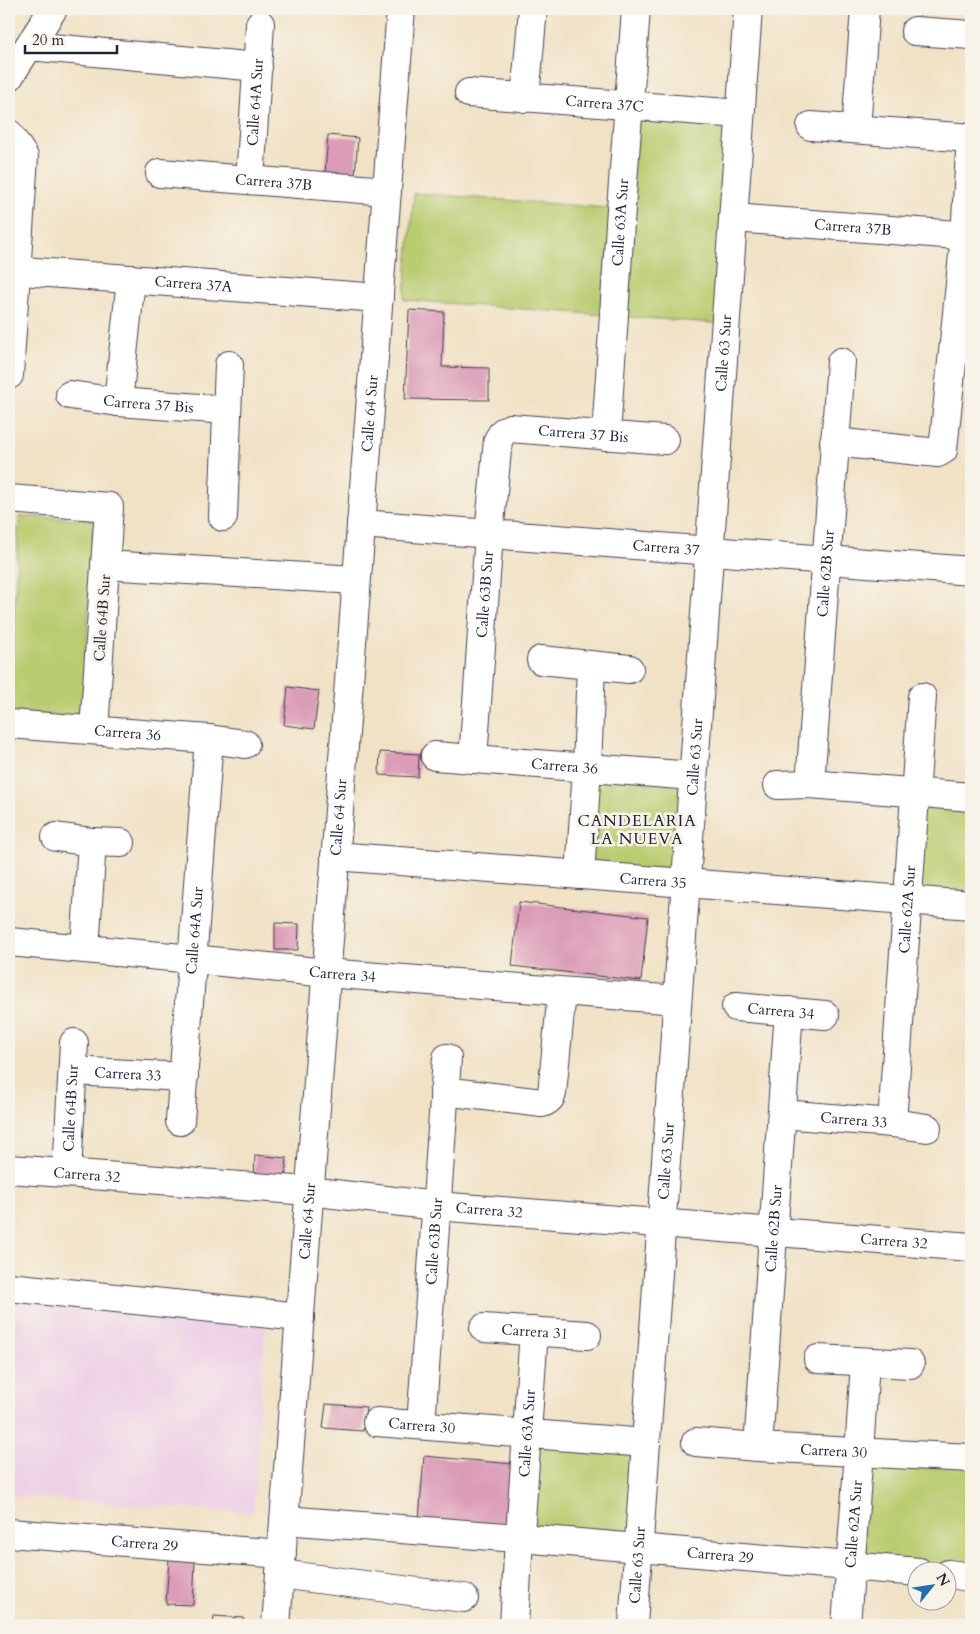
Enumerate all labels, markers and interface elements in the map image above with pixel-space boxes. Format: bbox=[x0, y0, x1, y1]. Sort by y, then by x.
scale bar bbox=[25, 22, 118, 54]
text: 20 m bbox=[32, 30, 64, 50]
street label: Calle 64A Sur bbox=[242, 57, 268, 147]
street label: Carrera 37C bbox=[565, 91, 645, 117]
street label: Carrera 37B bbox=[234, 169, 313, 195]
street label: Calle 63A Sur bbox=[607, 177, 633, 267]
street label: Carrera 37B bbox=[813, 214, 892, 240]
street label: Carrera 37A bbox=[154, 271, 233, 297]
street label: Calle 63 Sur bbox=[711, 314, 736, 392]
street label: Calle 64 Sur bbox=[357, 374, 383, 453]
street label: Carrera 37 Bis bbox=[102, 390, 194, 418]
street label: Carrera 37 Bis bbox=[537, 420, 629, 447]
street label: Calle 62B Sur bbox=[812, 529, 839, 618]
street label: Carrera 37 bbox=[632, 535, 701, 560]
street label: Calle 63B Sur bbox=[472, 550, 498, 639]
street label: Calle 64B Sur bbox=[89, 573, 115, 662]
street label: Calle 63 Sur bbox=[682, 718, 708, 796]
street label: Carrera 36 bbox=[93, 720, 162, 745]
street label: Carrera 36 bbox=[530, 753, 599, 779]
street label: Calle 64 Sur bbox=[326, 778, 351, 857]
district label: CANDELARIA LA NUEVA bbox=[577, 810, 697, 850]
street label: Calle 62A Sur bbox=[894, 865, 920, 954]
street label: Carrera 35 bbox=[619, 868, 687, 893]
street label: Calle 64A Sur bbox=[181, 886, 208, 975]
street label: Carrera 34 bbox=[308, 961, 377, 987]
street label: Carrera 34 bbox=[746, 998, 815, 1024]
street label: Carrera 33 bbox=[94, 1062, 162, 1086]
street label: Calle 64B Sur bbox=[58, 1063, 83, 1152]
street label: Carrera 33 bbox=[819, 1107, 888, 1133]
street label: Calle 63 Sur bbox=[653, 1121, 679, 1200]
street label: Carrera 32 bbox=[53, 1162, 121, 1187]
street label: Calle 64 Sur bbox=[294, 1181, 320, 1260]
street label: Calle 62B Sur bbox=[760, 1184, 787, 1273]
street label: Calle 63B Sur bbox=[421, 1197, 447, 1286]
street label: Carrera 32 bbox=[455, 1198, 524, 1223]
street label: Carrera 32 bbox=[860, 1229, 929, 1254]
street label: Carrera 31 bbox=[501, 1319, 569, 1344]
street label: Calle 63A Sur bbox=[514, 1388, 540, 1478]
street label: Carrera 30 bbox=[388, 1413, 456, 1438]
street label: Carrera 30 bbox=[800, 1439, 868, 1463]
street label: Calle 62A Sur bbox=[840, 1479, 867, 1569]
street label: Calle 63 Sur bbox=[625, 1525, 650, 1604]
street label: Carrera 29 bbox=[110, 1531, 179, 1556]
street label: Carrera 29 bbox=[686, 1542, 755, 1568]
north arrow bbox=[908, 1562, 958, 1612]
text: N bbox=[932, 1570, 954, 1590]

